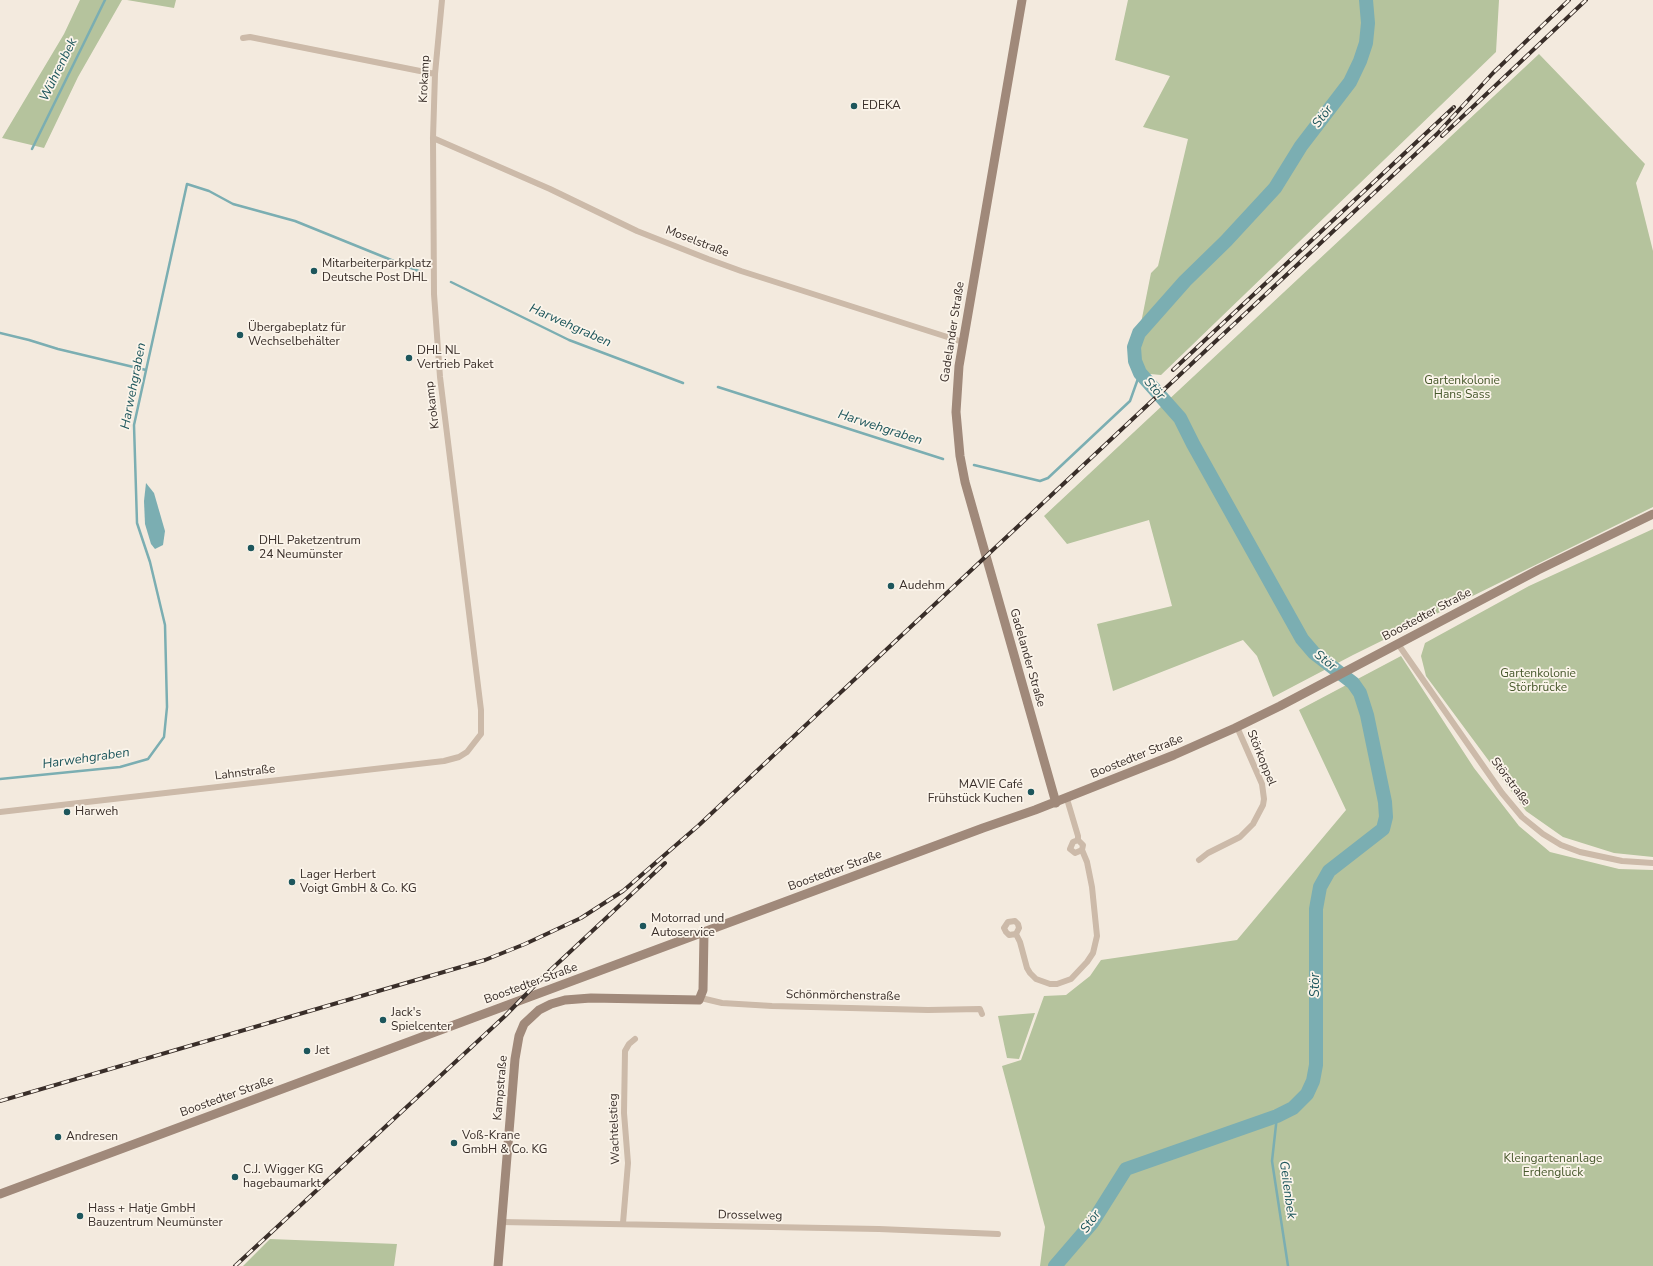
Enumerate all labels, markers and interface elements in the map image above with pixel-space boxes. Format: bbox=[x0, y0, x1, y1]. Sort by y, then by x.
water label: Wührenbek bbox=[37, 36, 81, 104]
street label: Krokamp bbox=[417, 55, 433, 103]
place label: EDEKA bbox=[862, 99, 901, 113]
marker: EDEKA bbox=[849, 101, 859, 111]
water label: Stör bbox=[1309, 103, 1337, 131]
street label: Moselstraße bbox=[663, 223, 731, 261]
place label: Mitarbeiterparkplatz Deutsche Post DHL bbox=[322, 257, 431, 285]
marker: Mitarbeiterparkplatz Deutsche Post DHL bbox=[309, 266, 319, 276]
street label: Gadelander Straße bbox=[938, 281, 968, 383]
water label: Harwehgraben bbox=[527, 301, 613, 351]
place label: Übergabeplatz für Wechselbehälter bbox=[248, 321, 346, 349]
marker: Übergabeplatz für Wechselbehälter bbox=[235, 330, 245, 340]
water label: Harwehgraben bbox=[118, 341, 150, 431]
place label: DHL NL Vertrieb Paket bbox=[417, 344, 493, 372]
marker: DHL NL Vertrieb Paket bbox=[404, 353, 414, 363]
park label: Gartenkolonie Hans Sass bbox=[1424, 374, 1500, 402]
water label: Stör bbox=[1140, 375, 1168, 403]
street label: Krokamp bbox=[423, 380, 443, 430]
water label: Harwehgraben bbox=[836, 407, 924, 449]
place label: DHL Paketzentrum 24 Neumünster bbox=[259, 534, 361, 562]
marker: DHL Paketzentrum 24 Neumünster bbox=[246, 543, 256, 553]
place label: Audehm bbox=[899, 579, 945, 593]
marker: Audehm bbox=[886, 581, 896, 591]
street label: Boostedter Straße bbox=[1380, 586, 1474, 644]
street label: Gadelander Straße bbox=[1006, 607, 1048, 709]
water label: Stör bbox=[1311, 647, 1339, 675]
park label: Gartenkolonie Störbrücke bbox=[1500, 667, 1576, 695]
street label: Störkoppel bbox=[1243, 728, 1279, 788]
street label: Boostedter Straße bbox=[1089, 732, 1185, 782]
water label: Harwehgraben bbox=[41, 745, 131, 773]
street label: Störstraße bbox=[1487, 755, 1533, 809]
street label: Lahnstraße bbox=[214, 762, 276, 784]
place label: MAVIE Café Frühstück Kuchen bbox=[928, 778, 1023, 806]
marker: MAVIE Café Frühstück Kuchen bbox=[1026, 787, 1036, 797]
place label: Harweh bbox=[75, 805, 118, 819]
marker: Harweh bbox=[62, 807, 72, 817]
street label: Boostedter Straße bbox=[786, 847, 884, 895]
place label: Lager Herbert Voigt GmbH & Co. KG bbox=[300, 868, 417, 896]
marker: Lager Herbert Voigt GmbH & Co. KG bbox=[287, 877, 297, 887]
place label: Motorrad und Autoservice bbox=[651, 912, 724, 940]
marker: Motorrad und Autoservice bbox=[638, 921, 648, 931]
street label: Boostedter Straße bbox=[482, 960, 580, 1008]
water label: Stör bbox=[1308, 973, 1324, 997]
street label: Schönmörchenstraße bbox=[786, 988, 900, 1004]
place label: Jack's Spielcenter bbox=[391, 1006, 451, 1034]
marker: Jack's Spielcenter bbox=[378, 1015, 388, 1025]
place label: Jet bbox=[315, 1044, 329, 1058]
marker: Jet bbox=[302, 1046, 312, 1056]
street label: Kampstraße bbox=[491, 1055, 511, 1121]
street label: Boostedter Straße bbox=[178, 1073, 276, 1121]
street label: Wachtelstieg bbox=[607, 1093, 623, 1165]
place label: Voß-Krane GmbH & Co. KG bbox=[462, 1129, 547, 1157]
place label: Andresen bbox=[66, 1130, 118, 1144]
marker: Andresen bbox=[53, 1132, 63, 1142]
marker: Voß-Krane GmbH & Co. KG bbox=[449, 1138, 459, 1148]
park label: Kleingartenanlage Erdenglück bbox=[1504, 1152, 1602, 1180]
water label: Geilenbek bbox=[1275, 1160, 1299, 1220]
place label: C.J. Wigger KG hagebaumarkt bbox=[243, 1163, 324, 1191]
marker: C.J. Wigger KG hagebaumarkt bbox=[230, 1172, 240, 1182]
place label: Hass + Hatje GmbH Bauzentrum Neumünster bbox=[88, 1202, 223, 1230]
street label: Drosselweg bbox=[718, 1208, 782, 1224]
water label: Stör bbox=[1078, 1208, 1104, 1236]
marker: Hass + Hatje GmbH Bauzentrum Neumünster bbox=[75, 1211, 85, 1221]

